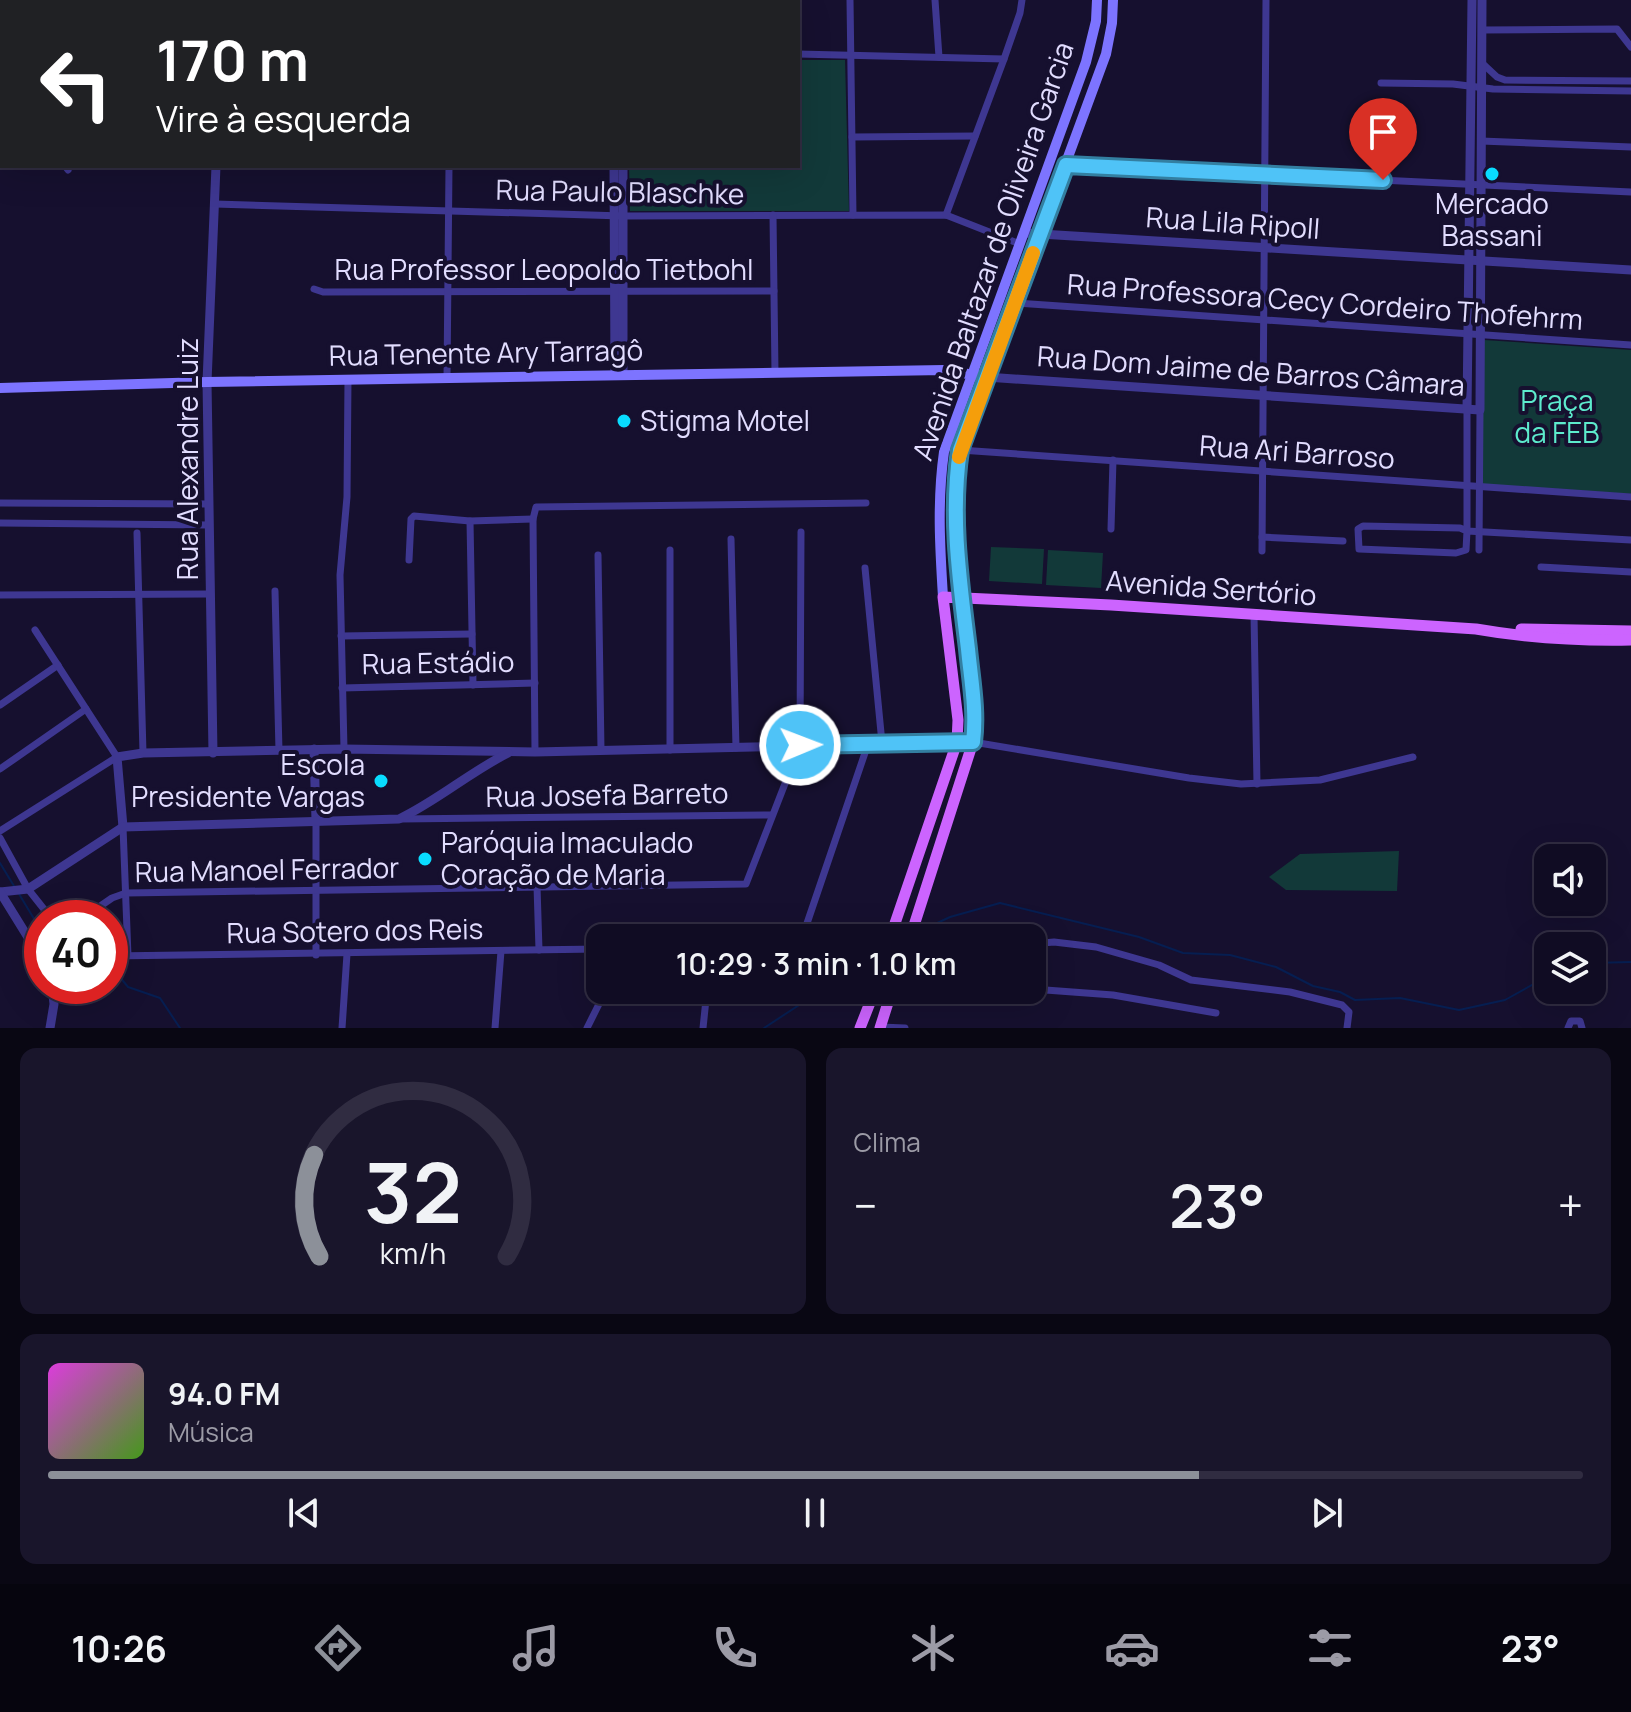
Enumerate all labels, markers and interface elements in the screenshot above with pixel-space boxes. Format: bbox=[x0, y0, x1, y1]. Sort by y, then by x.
text: 170 m bbox=[156, 21, 309, 98]
icon: left bbox=[24, 32, 128, 136]
street label: Avenida Baltazar de Oliveira Garcia bbox=[902, 37, 1082, 465]
text: Vire à esquerda bbox=[156, 94, 411, 143]
pin bbox=[1349, 98, 1417, 180]
icon: arrive bbox=[1361, 110, 1405, 154]
marker: Mercado Bassani bbox=[1483, 165, 1501, 183]
street label: Rua Paulo Blaschke bbox=[495, 170, 745, 212]
place label: Mercado Bassani bbox=[1435, 184, 1549, 254]
street label: Rua Lila Ripoll bbox=[1145, 197, 1321, 247]
street label: Rua Professor Leopoldo Tietbohl bbox=[335, 250, 753, 288]
street label: Rua Professora Cecy Cordeiro Thofehrm bbox=[1066, 264, 1584, 338]
street label: Rua Tenente Ary Tarragô bbox=[329, 330, 643, 374]
street label: Rua Dom Jaime de Barros Câmara bbox=[1036, 336, 1466, 404]
street label: Rua Alexandre Luiz bbox=[168, 338, 206, 580]
park label: Praça da FEB bbox=[1515, 381, 1599, 451]
place label: Stigma Motel bbox=[640, 401, 810, 439]
marker: Stigma Motel bbox=[615, 412, 633, 430]
street label: Rua Ari Barroso bbox=[1198, 425, 1396, 477]
street label: Avenida Sertório bbox=[1104, 561, 1318, 613]
street label: Rua Estádio bbox=[361, 642, 515, 682]
position arrow bbox=[758, 703, 842, 787]
place label: Escola Presidente Vargas bbox=[131, 745, 365, 815]
marker: Escola Presidente Vargas bbox=[372, 772, 390, 790]
street label: Rua Josefa Barreto bbox=[485, 773, 729, 815]
place label: Paróquia Imaculado Coração de Maria bbox=[441, 823, 693, 893]
map controls bbox=[1534, 844, 1606, 1004]
button: sound bbox=[1534, 844, 1606, 916]
street label: Rua Manoel Ferrador bbox=[134, 848, 400, 890]
marker: Paróquia Imaculado Coração de Maria bbox=[416, 850, 434, 868]
speed limit sign: 40 bbox=[24, 900, 128, 1004]
street label: Rua Sotero dos Reis bbox=[226, 909, 484, 951]
button: layers bbox=[1534, 932, 1606, 1004]
text: 10:29 · 3 min · 1.0 km bbox=[676, 943, 956, 984]
text: Clima bbox=[854, 1124, 921, 1160]
text: 32 bbox=[364, 1134, 462, 1248]
text: 23° bbox=[1169, 1164, 1266, 1246]
text: − bbox=[854, 1175, 877, 1235]
text: + bbox=[1558, 1175, 1583, 1235]
text: km/h bbox=[380, 1234, 446, 1273]
text: 94.0 FM bbox=[168, 1373, 281, 1414]
text: Música bbox=[168, 1414, 254, 1450]
icon: previous bbox=[282, 1491, 326, 1535]
icon: pause bbox=[793, 1491, 837, 1535]
icon: next bbox=[1305, 1491, 1349, 1535]
icon: directions bbox=[310, 1620, 366, 1676]
icon: music bbox=[508, 1620, 564, 1676]
icon: phone bbox=[707, 1620, 763, 1676]
icon: climate bbox=[905, 1620, 961, 1676]
icon: car bbox=[1104, 1620, 1160, 1676]
icon: filters bbox=[1302, 1620, 1358, 1676]
text: 10:26 bbox=[71, 1624, 167, 1673]
text: 23° bbox=[1501, 1624, 1560, 1673]

